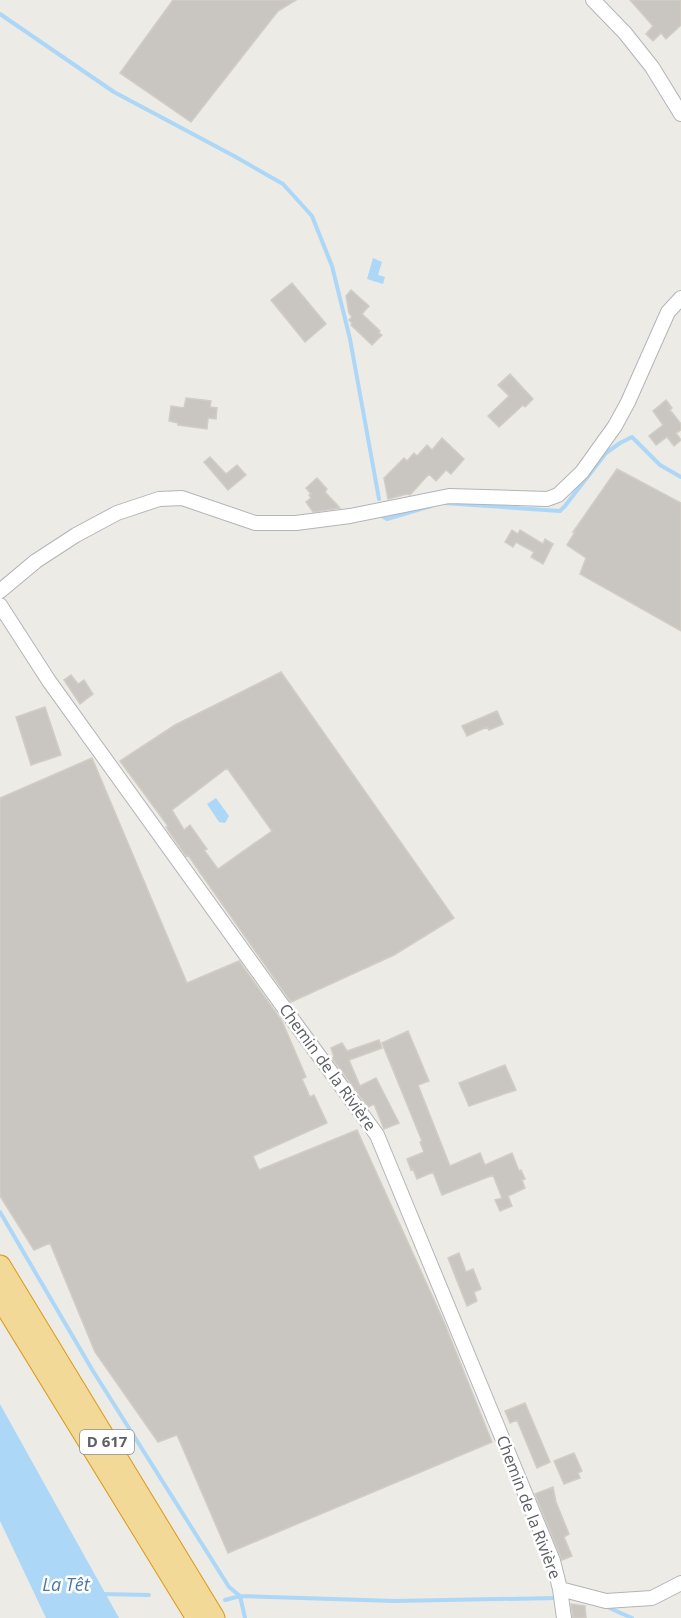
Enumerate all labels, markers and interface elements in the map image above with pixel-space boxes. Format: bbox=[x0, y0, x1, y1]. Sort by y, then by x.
street label: Chemin de la Rivière bbox=[274, 999, 382, 1135]
road number: D 617 bbox=[80, 1430, 134, 1454]
street label: Chemin de la Rivière bbox=[491, 1432, 567, 1582]
water label: La Têt bbox=[42, 1572, 91, 1596]

